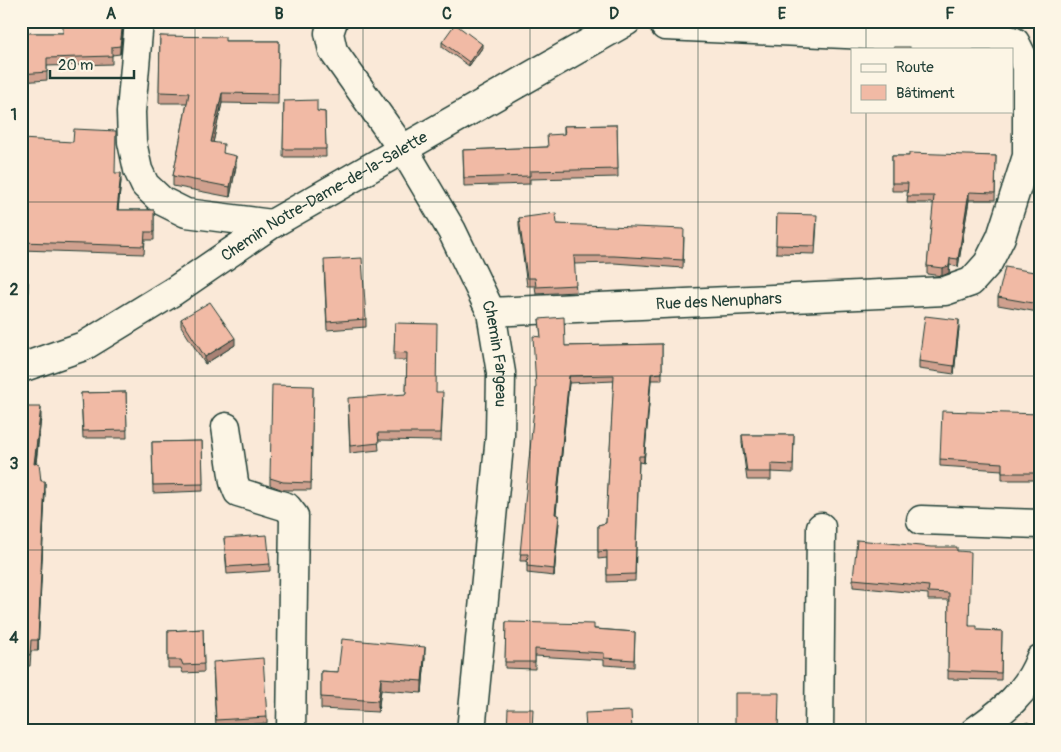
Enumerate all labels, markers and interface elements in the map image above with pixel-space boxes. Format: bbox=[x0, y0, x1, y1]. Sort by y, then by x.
text: A bbox=[106, 4, 117, 24]
text: B bbox=[274, 4, 284, 24]
text: C bbox=[442, 4, 452, 24]
text: D bbox=[609, 4, 619, 24]
text: E bbox=[778, 4, 787, 24]
text: F bbox=[945, 4, 955, 24]
scale bar bbox=[50, 48, 134, 80]
legend bbox=[851, 48, 1014, 112]
text: 20 m bbox=[58, 56, 93, 75]
text: Route bbox=[896, 58, 934, 77]
text: Bâtiment bbox=[896, 84, 956, 103]
text: 1 bbox=[11, 105, 17, 125]
street label: Chemin Notre-Dame-de-la-Salette bbox=[217, 127, 431, 266]
text: 2 bbox=[10, 280, 19, 300]
street label: Rue des Nenuphars bbox=[655, 289, 782, 314]
street label: Chemin Fargeau bbox=[477, 297, 511, 407]
text: 3 bbox=[10, 454, 19, 474]
text: 4 bbox=[9, 628, 19, 648]

